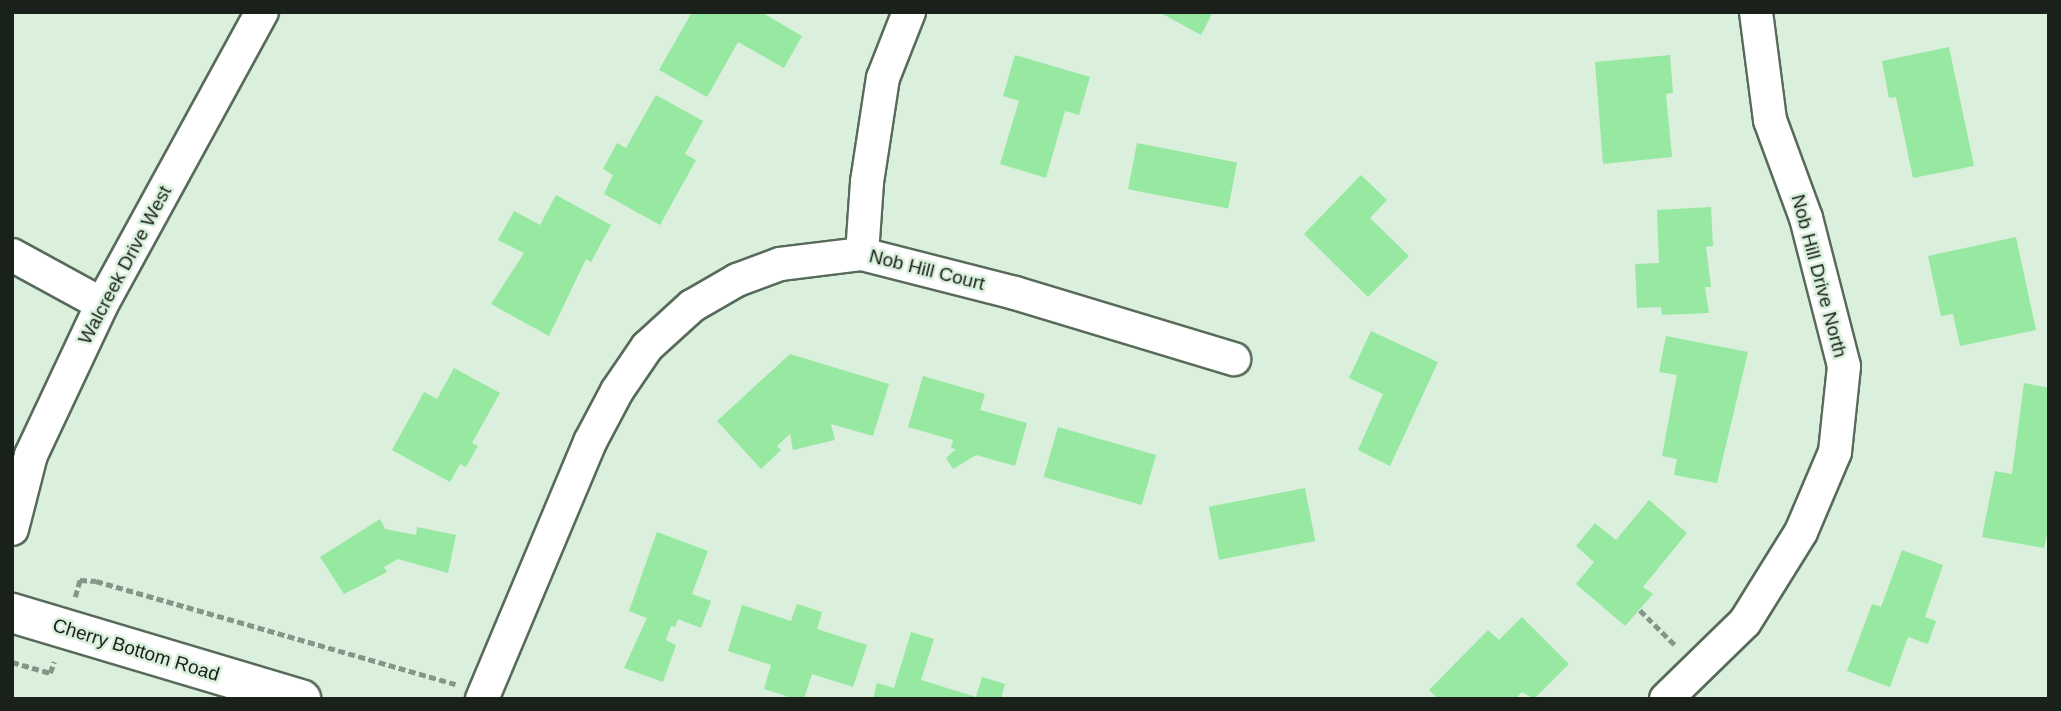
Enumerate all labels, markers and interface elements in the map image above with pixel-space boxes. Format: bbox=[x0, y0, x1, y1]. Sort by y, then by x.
street label: Walcreek Drive West bbox=[74, 182, 176, 348]
street label: Nob Hill Drive North bbox=[1786, 192, 1852, 360]
street label: Nob Hill Court bbox=[867, 245, 987, 295]
street label: Cherry Bottom Road bbox=[50, 614, 222, 686]

